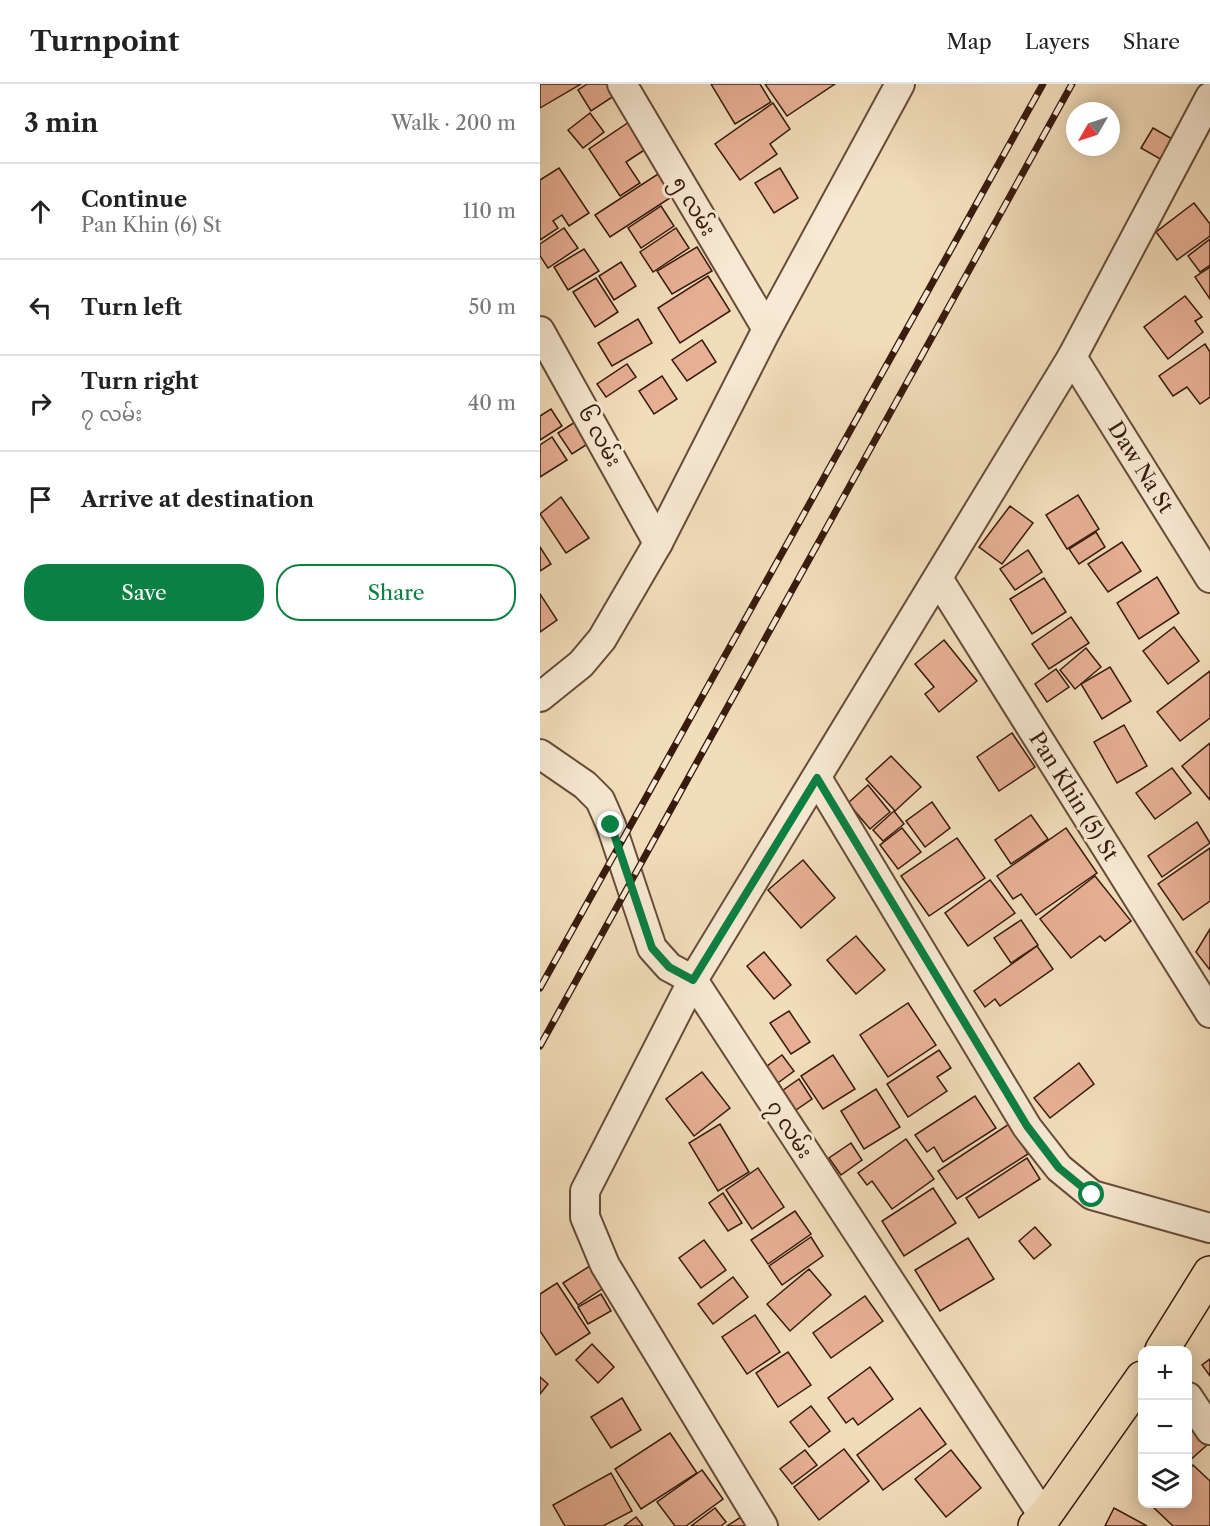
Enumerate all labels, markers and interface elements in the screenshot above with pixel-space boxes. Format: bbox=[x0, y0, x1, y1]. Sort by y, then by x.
text: Turnpoint bbox=[30, 24, 179, 58]
text: Map bbox=[947, 29, 992, 54]
text: Layers bbox=[1025, 29, 1090, 54]
text: Share bbox=[1123, 29, 1180, 54]
north arrow bbox=[1066, 102, 1120, 156]
text: 3 min bbox=[24, 107, 98, 139]
text: Walk · 200 m bbox=[391, 111, 516, 135]
street label: ၅ လမ်း bbox=[662, 170, 724, 243]
text: Continue bbox=[81, 186, 187, 213]
icon: ahead bbox=[24, 195, 57, 228]
text: 110 m bbox=[463, 199, 516, 223]
text: Pan Khin (6) St bbox=[81, 213, 222, 237]
icon: left bbox=[24, 291, 57, 324]
text: Turn left bbox=[81, 294, 182, 321]
text: 50 m bbox=[469, 295, 516, 319]
text: Turn right bbox=[81, 368, 199, 395]
icon: right bbox=[24, 387, 57, 420]
text: 40 m bbox=[468, 391, 516, 415]
street label: ၆ လမ်း bbox=[573, 400, 630, 471]
text: ၇ လမ်း bbox=[81, 402, 142, 426]
street label: Daw Na St bbox=[1103, 417, 1179, 518]
icon: arrive bbox=[24, 483, 57, 516]
text: Arrive at destination bbox=[81, 486, 314, 513]
button: Save bbox=[24, 564, 264, 621]
button: Share bbox=[276, 564, 516, 621]
street label: Pan Khin (5) St bbox=[1024, 727, 1124, 866]
route end bbox=[597, 811, 623, 837]
street label: ၇ လမ်း bbox=[758, 1094, 821, 1165]
route start bbox=[1078, 1181, 1104, 1207]
map controls bbox=[1138, 1346, 1192, 1508]
button: + bbox=[1138, 1346, 1192, 1400]
button: − bbox=[1138, 1400, 1192, 1454]
button: layers bbox=[1138, 1454, 1192, 1508]

